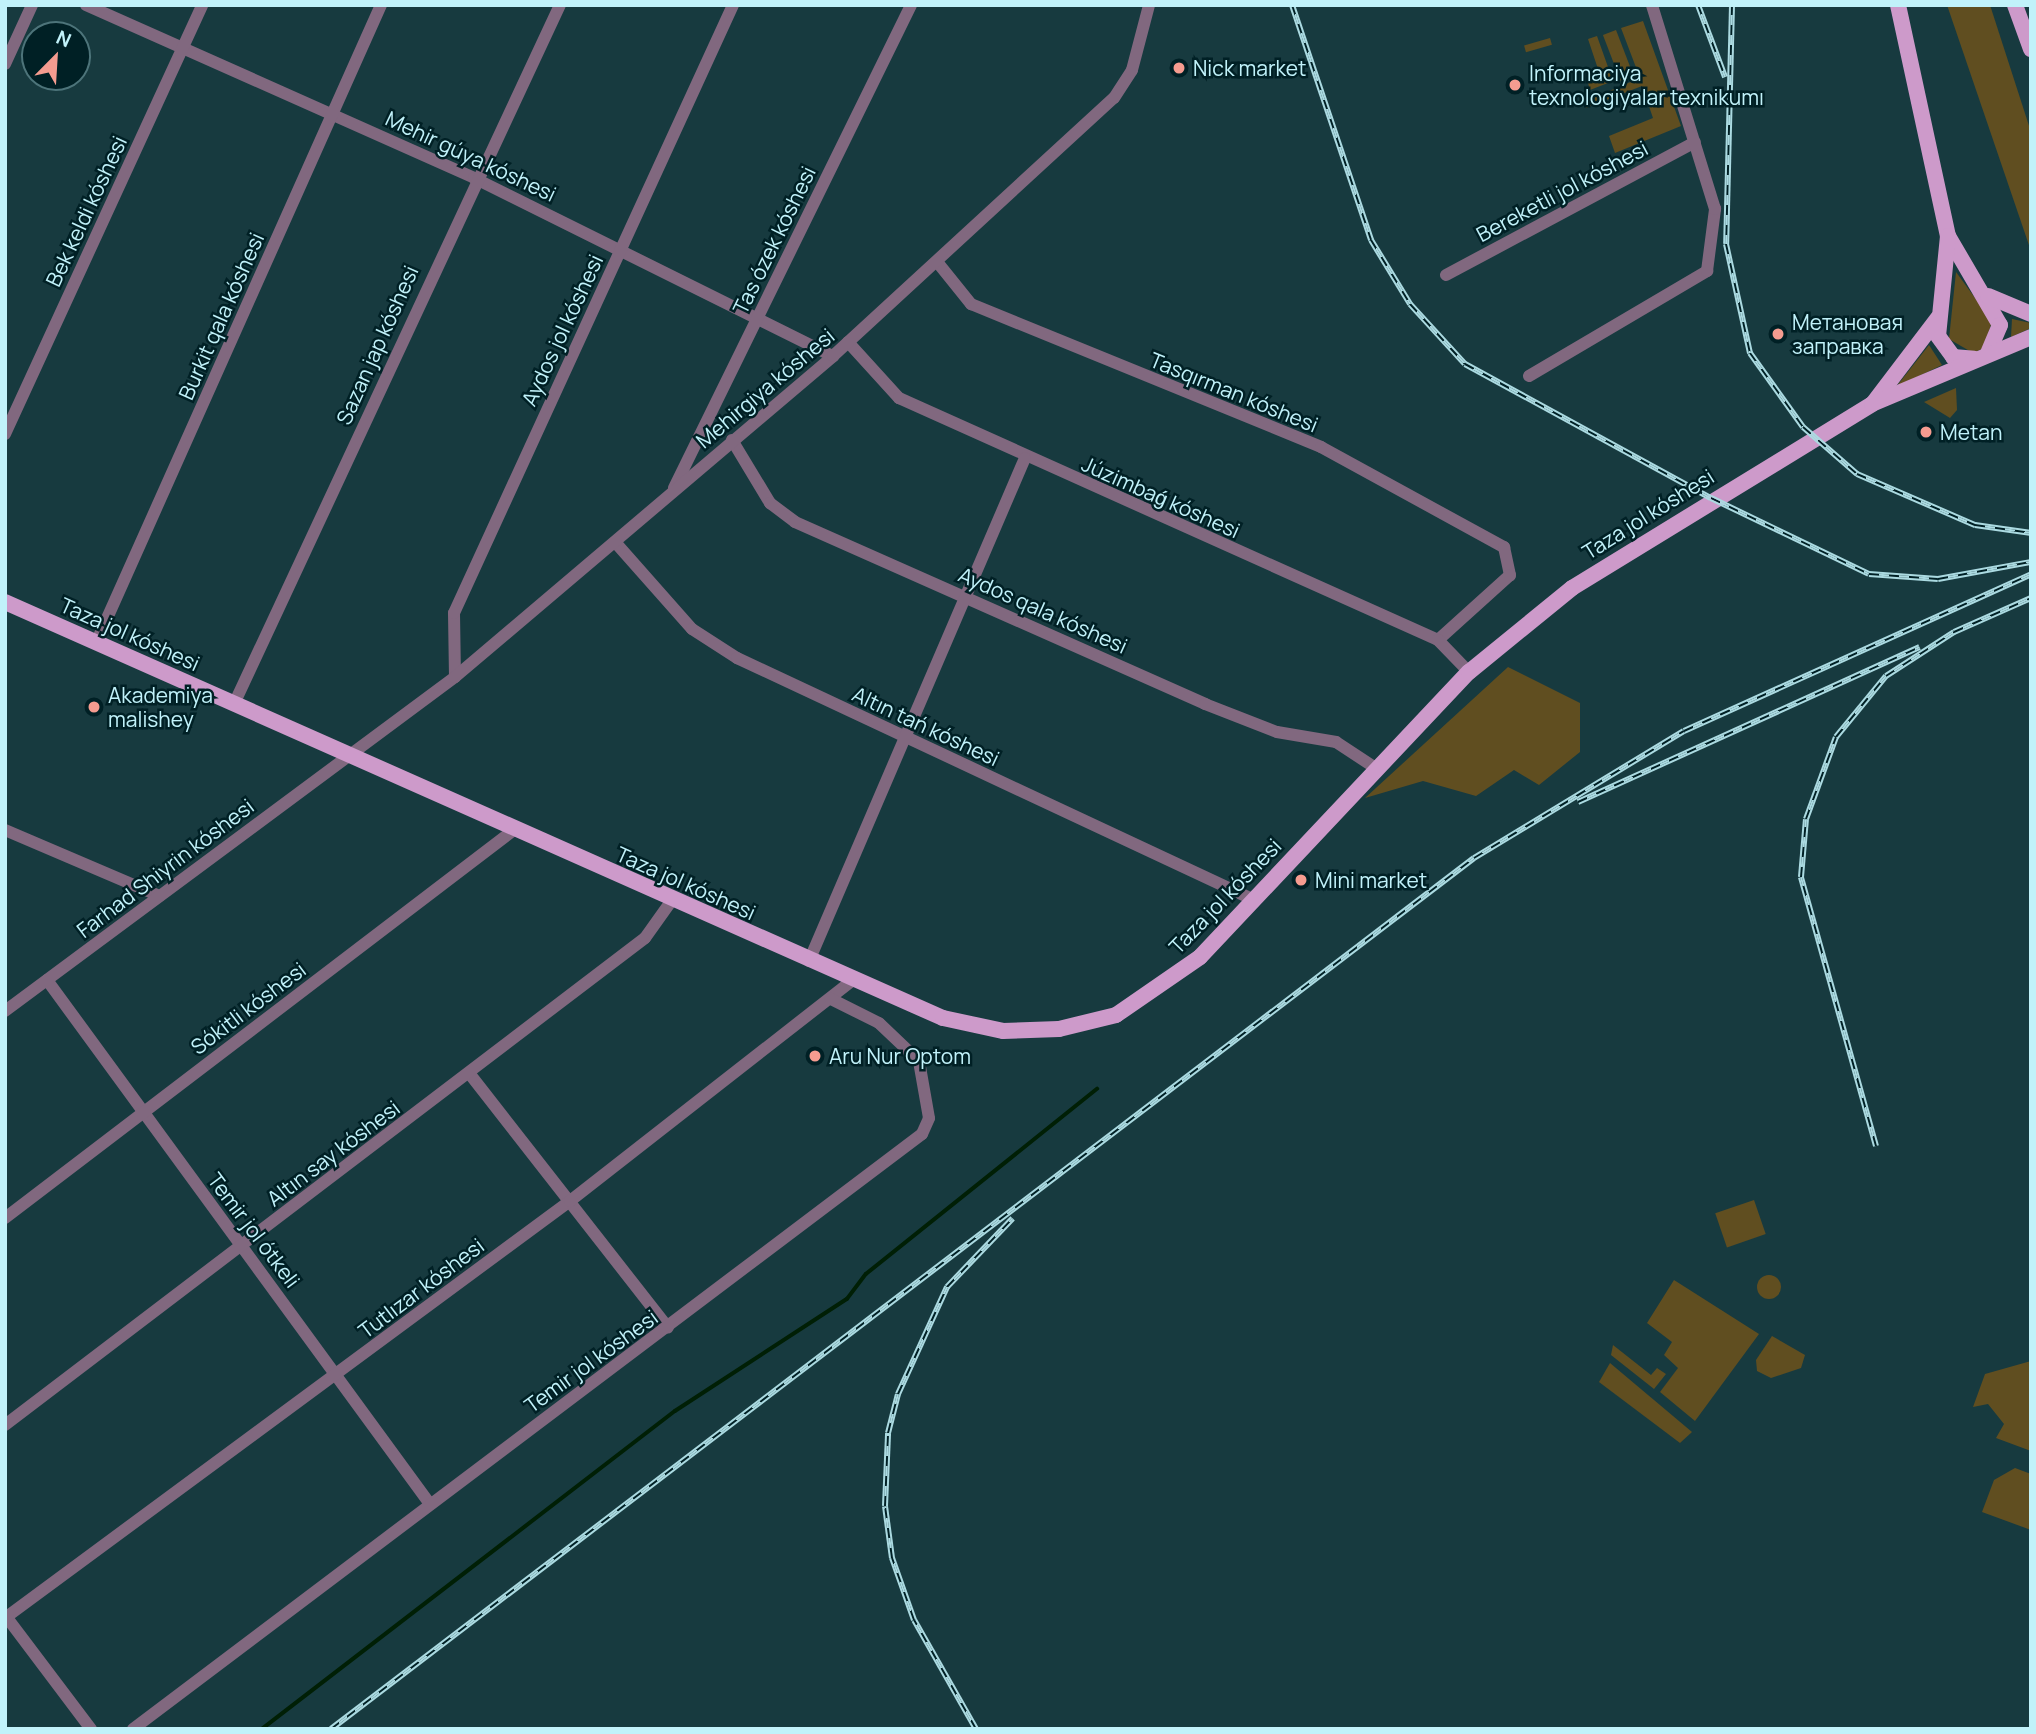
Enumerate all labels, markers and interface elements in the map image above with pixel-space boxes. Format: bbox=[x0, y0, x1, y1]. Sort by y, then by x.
north arrow bbox=[21, 21, 91, 91]
text: N bbox=[52, 24, 75, 53]
place label: Nick market bbox=[1193, 55, 1306, 81]
marker: Nick market bbox=[1171, 60, 1187, 76]
place label: Informaciya texnologiyalar texnikumı bbox=[1529, 60, 1764, 110]
marker: Informaciya texnologiyalar texnikumı bbox=[1507, 77, 1523, 93]
street label: Mehir gúyа kóshesi bbox=[382, 105, 560, 207]
street label: Bek keldi kóshesi bbox=[40, 132, 132, 290]
street label: Bereketli jol kóshesi bbox=[1472, 135, 1652, 247]
street label: Tas ózek kóshesi bbox=[727, 162, 821, 318]
street label: Burkit qala kóshesi bbox=[173, 229, 269, 403]
street label: Aydos jol kóshesi bbox=[516, 250, 608, 410]
street label: Sazan jap kóshesi bbox=[331, 262, 423, 428]
place label: Метановая заправка bbox=[1792, 309, 1903, 359]
street label: Mehirgiya kóshesi bbox=[691, 323, 839, 453]
marker: Метановая заправка bbox=[1770, 326, 1786, 342]
street label: Tasqırman kóshesi bbox=[1146, 347, 1322, 437]
place label: Metan bbox=[1940, 419, 2002, 445]
marker: Metan bbox=[1918, 424, 1934, 440]
street label: Júzimbaǵ kóshesi bbox=[1078, 451, 1244, 543]
street label: Taza jol kóshesi bbox=[1578, 464, 1718, 564]
street label: Aydos qala kóshesi bbox=[955, 561, 1131, 659]
street label: Taza jol kóshesi bbox=[56, 592, 204, 676]
street label: Altın tań kóshesi bbox=[849, 681, 1003, 771]
place label: Akademiya malishey bbox=[108, 682, 213, 732]
marker: Akademiya malishey bbox=[86, 699, 102, 715]
street label: Farhad Shiyrin kóshesi bbox=[72, 793, 258, 943]
street label: Taza jol kóshesi bbox=[1164, 833, 1286, 959]
street label: Taza jol kóshesi bbox=[612, 841, 760, 925]
place label: Mini market bbox=[1315, 867, 1427, 893]
marker: Mini market bbox=[1293, 872, 1309, 888]
street label: Sókitli kóshesi bbox=[186, 957, 310, 1059]
place label: Aru Nur Optom bbox=[829, 1043, 971, 1069]
marker: Aru Nur Optom bbox=[807, 1048, 823, 1064]
street label: Altın say kóshesi bbox=[262, 1095, 404, 1211]
street label: Temir jol ótkeli bbox=[203, 1168, 305, 1292]
street label: Tutlızar kóshesi bbox=[353, 1233, 489, 1343]
street label: Temir jol kóshesi bbox=[520, 1304, 662, 1418]

